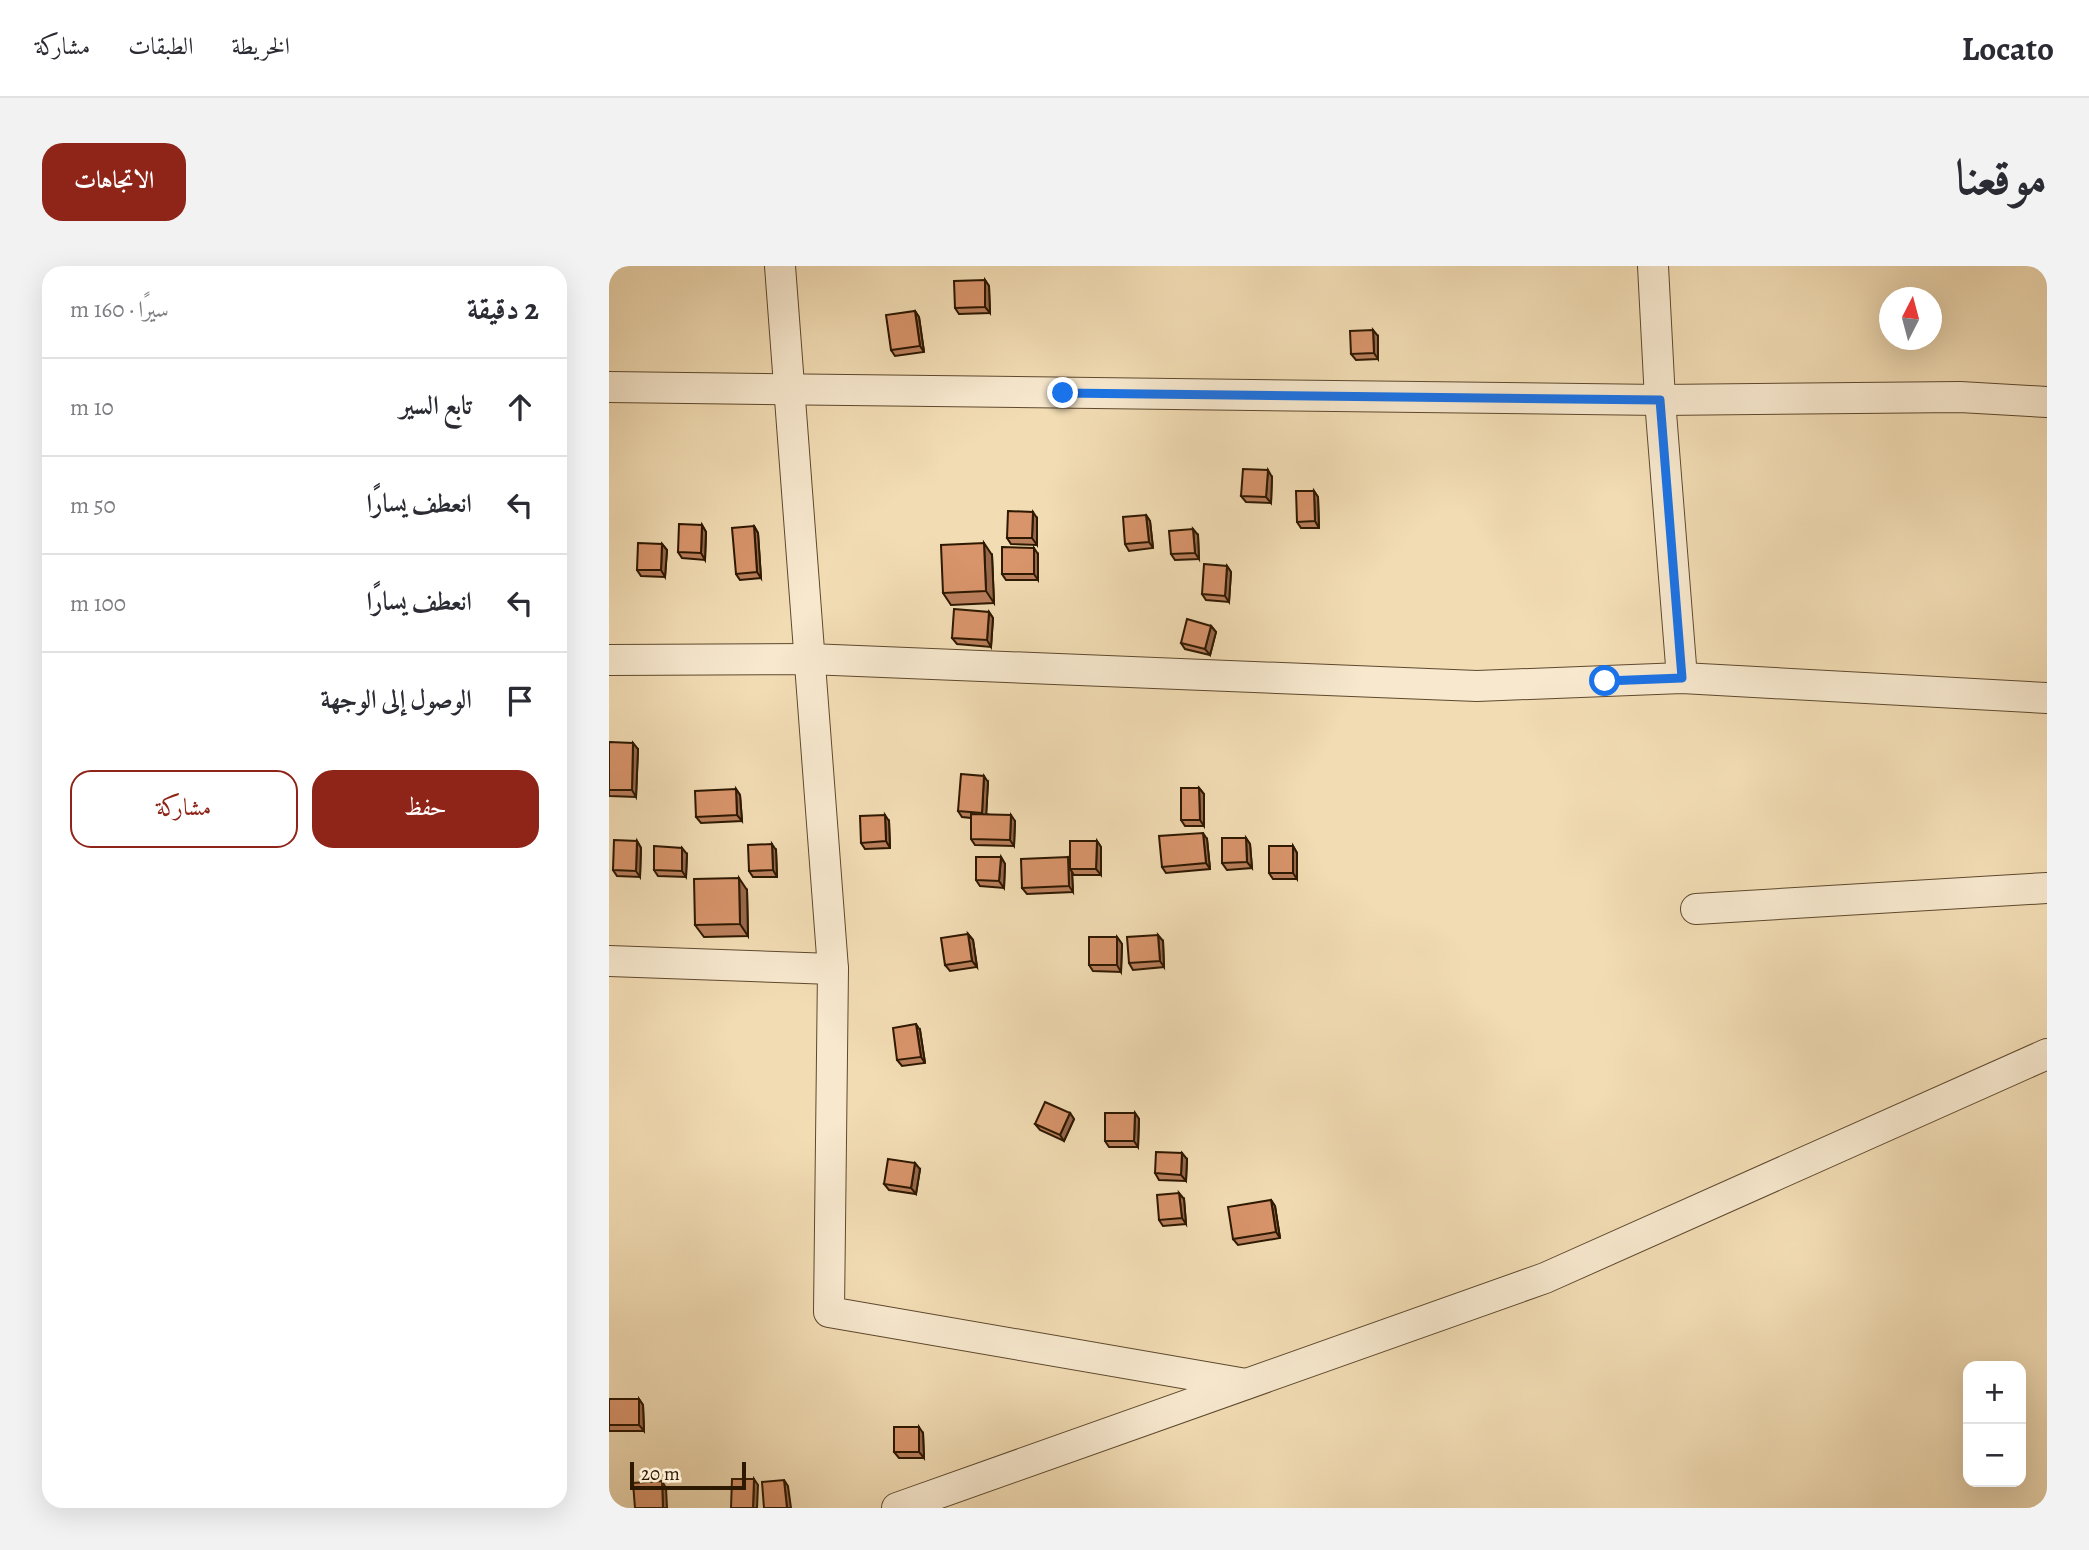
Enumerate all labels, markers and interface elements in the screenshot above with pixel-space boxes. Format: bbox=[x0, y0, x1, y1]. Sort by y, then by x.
text: Locato bbox=[1962, 26, 2054, 71]
text: مشاركة bbox=[35, 30, 90, 62]
text: الطبقات bbox=[128, 30, 194, 62]
text: الخريطة bbox=[232, 30, 290, 62]
button: الاتجاهات bbox=[42, 143, 186, 221]
text: موقعنا bbox=[1955, 144, 2047, 211]
north arrow bbox=[1879, 287, 1942, 350]
text: 2 دقيقة bbox=[467, 289, 539, 329]
text: سيرًا · 160 m bbox=[70, 294, 169, 325]
route end bbox=[1047, 377, 1078, 408]
text: تابع السير bbox=[400, 388, 472, 423]
icon: ahead bbox=[501, 388, 539, 426]
text: 10 m bbox=[70, 392, 114, 423]
text: انعطف يسارًا bbox=[366, 486, 472, 521]
icon: left bbox=[501, 486, 539, 524]
text: 50 m bbox=[70, 490, 116, 521]
text: انعطف يسارًا bbox=[366, 584, 472, 619]
icon: left bbox=[501, 584, 539, 622]
text: 100 m bbox=[70, 588, 126, 619]
route start bbox=[1589, 665, 1620, 696]
text: الوصول إلى الوجهة bbox=[320, 682, 472, 717]
icon: arrive bbox=[501, 682, 539, 720]
button: مشاركة bbox=[70, 770, 298, 848]
button: حفظ bbox=[312, 770, 539, 848]
map controls bbox=[1963, 1361, 2026, 1487]
button: + bbox=[1963, 1361, 2026, 1424]
button: − bbox=[1963, 1424, 2026, 1487]
scale bar bbox=[630, 1459, 745, 1491]
text: 20 m bbox=[641, 1461, 680, 1487]

